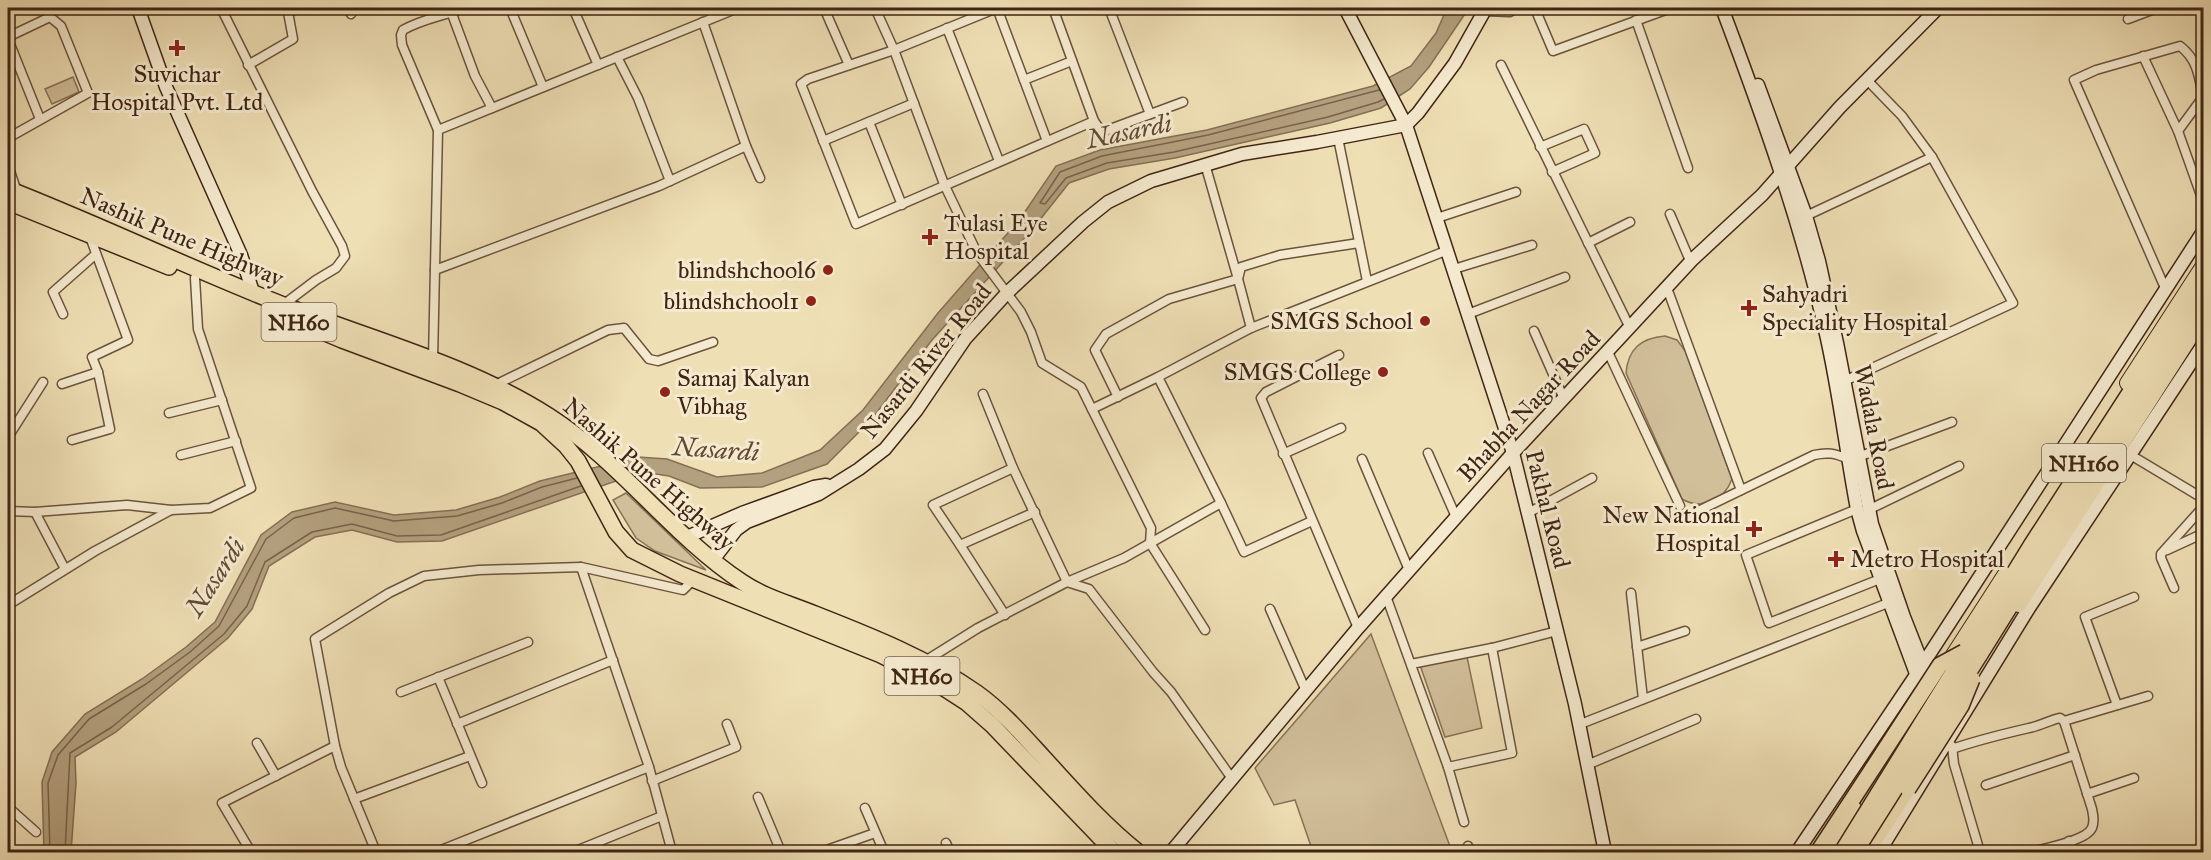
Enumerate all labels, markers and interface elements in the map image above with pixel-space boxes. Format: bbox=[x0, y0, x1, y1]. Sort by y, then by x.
marker: Suvichar Hospital Pvt. Ltd bbox=[168, 39, 186, 57]
place label: Suvichar Hospital Pvt. Ltd bbox=[91, 59, 263, 117]
water label: Nasardi bbox=[1081, 106, 1175, 156]
street label: Nashik Pune Highway bbox=[76, 181, 289, 294]
place label: Tulasi Eye Hospital bbox=[944, 208, 1048, 266]
marker: Tulasi Eye Hospital bbox=[921, 228, 939, 246]
place label: blindshchool6 bbox=[678, 255, 817, 285]
marker: blindshchool6 bbox=[821, 263, 835, 277]
street label: Nasardi River Road bbox=[854, 277, 998, 445]
place label: Sahyadri Speciality Hospital bbox=[1762, 279, 1948, 337]
place label: blindshchool1 bbox=[663, 286, 799, 316]
marker: blindshchool1 bbox=[804, 294, 818, 308]
marker: Sahyadri Speciality Hospital bbox=[1740, 299, 1758, 317]
road number: NH60 bbox=[262, 303, 336, 341]
place label: SMGS School bbox=[1270, 306, 1413, 336]
marker: SMGS School bbox=[1418, 314, 1432, 328]
street label: Bhabha Nagar Road bbox=[1451, 324, 1607, 488]
place label: SMGS College bbox=[1224, 357, 1371, 387]
street label: Wadala Road bbox=[1847, 362, 1901, 492]
place label: Samaj Kalyan Vibhag bbox=[676, 363, 810, 421]
marker: SMGS College bbox=[1376, 365, 1390, 379]
marker: Samaj Kalyan Vibhag bbox=[658, 385, 672, 399]
street label: Nashik Pune Highway bbox=[557, 391, 742, 557]
water label: Nasardi bbox=[670, 430, 761, 468]
road number: NH160 bbox=[2042, 444, 2126, 482]
street label: Pakhal Road bbox=[1519, 447, 1577, 571]
place label: New National Hospital bbox=[1602, 500, 1741, 558]
marker: New National Hospital bbox=[1745, 520, 1763, 538]
water label: Nasardi bbox=[177, 532, 252, 624]
place label: Metro Hospital bbox=[1850, 544, 2005, 574]
marker: Metro Hospital bbox=[1827, 550, 1845, 568]
road number: NH60 bbox=[884, 657, 960, 695]

